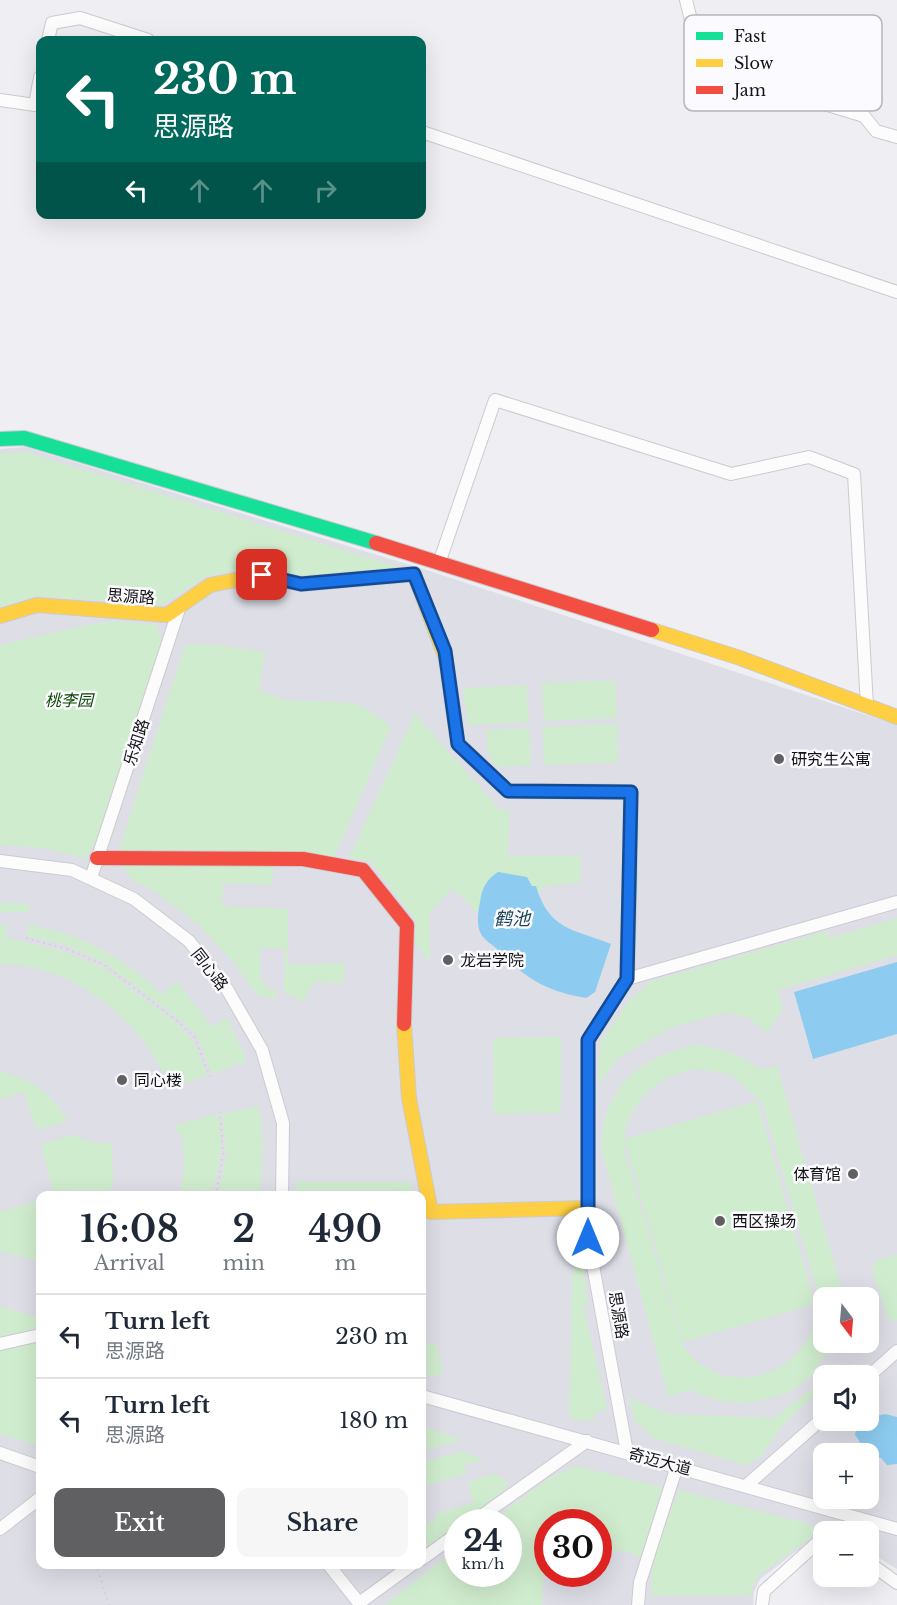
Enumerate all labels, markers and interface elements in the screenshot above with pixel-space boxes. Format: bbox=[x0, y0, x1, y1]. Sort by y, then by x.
legend bbox=[684, 15, 882, 111]
text: Fast bbox=[734, 26, 766, 46]
text: 230 m bbox=[153, 53, 296, 105]
text: Slow bbox=[734, 53, 774, 73]
icon: left bbox=[54, 60, 132, 138]
text: Jam bbox=[732, 80, 766, 100]
text: 思源路 bbox=[153, 110, 234, 143]
icon: left bbox=[120, 174, 153, 207]
icon: ahead bbox=[183, 174, 216, 207]
icon: ahead bbox=[246, 174, 279, 207]
icon: right bbox=[309, 174, 342, 207]
pin bbox=[236, 549, 287, 600]
icon: arrive bbox=[245, 558, 278, 591]
street label: 思源路 bbox=[106, 584, 156, 608]
park label: 桃李园 bbox=[45, 690, 95, 710]
street label: 乐知路 bbox=[119, 716, 153, 768]
place label: 研究生公寓 bbox=[791, 749, 871, 769]
marker: 研究生公寓 bbox=[772, 752, 786, 766]
water label: 鹤池 bbox=[494, 908, 532, 930]
street label: 同心路 bbox=[187, 944, 233, 994]
place label: 龙岩学院 bbox=[460, 950, 524, 970]
marker: 龙岩学院 bbox=[441, 953, 455, 967]
place label: 同心楼 bbox=[134, 1070, 182, 1090]
marker: 同心楼 bbox=[115, 1073, 129, 1087]
place label: 体育馆 bbox=[793, 1164, 841, 1184]
marker: 体育馆 bbox=[846, 1167, 860, 1181]
position arrow bbox=[556, 1206, 620, 1270]
text: 16:08 bbox=[80, 1207, 179, 1252]
text: 2 bbox=[232, 1207, 255, 1252]
text: 490 bbox=[309, 1207, 382, 1252]
place label: 西区操场 bbox=[732, 1211, 796, 1231]
marker: 西区操场 bbox=[713, 1214, 727, 1228]
text: Arrival bbox=[94, 1251, 165, 1275]
text: min bbox=[223, 1251, 265, 1275]
text: m bbox=[335, 1251, 356, 1275]
north arrow bbox=[813, 1287, 879, 1353]
map controls bbox=[813, 1287, 879, 1587]
street label: 思源路 bbox=[605, 1290, 633, 1340]
text: Turn left bbox=[105, 1308, 210, 1335]
icon: left bbox=[54, 1320, 87, 1353]
text: 230 m bbox=[335, 1323, 408, 1350]
text: 思源路 bbox=[105, 1339, 165, 1363]
button: sound bbox=[813, 1365, 879, 1431]
text: Turn left bbox=[105, 1392, 210, 1419]
icon: left bbox=[54, 1404, 87, 1437]
text: 180 m bbox=[339, 1407, 408, 1434]
text: 思源路 bbox=[105, 1423, 165, 1447]
street label: 奇迈大道 bbox=[626, 1443, 694, 1479]
button: + bbox=[813, 1443, 879, 1509]
button: Exit bbox=[54, 1488, 225, 1557]
button: Share bbox=[237, 1488, 408, 1557]
speed limit sign: 30 bbox=[534, 1509, 612, 1587]
button: − bbox=[813, 1521, 879, 1587]
text: 24 bbox=[463, 1522, 503, 1559]
text: km/h bbox=[462, 1554, 504, 1573]

